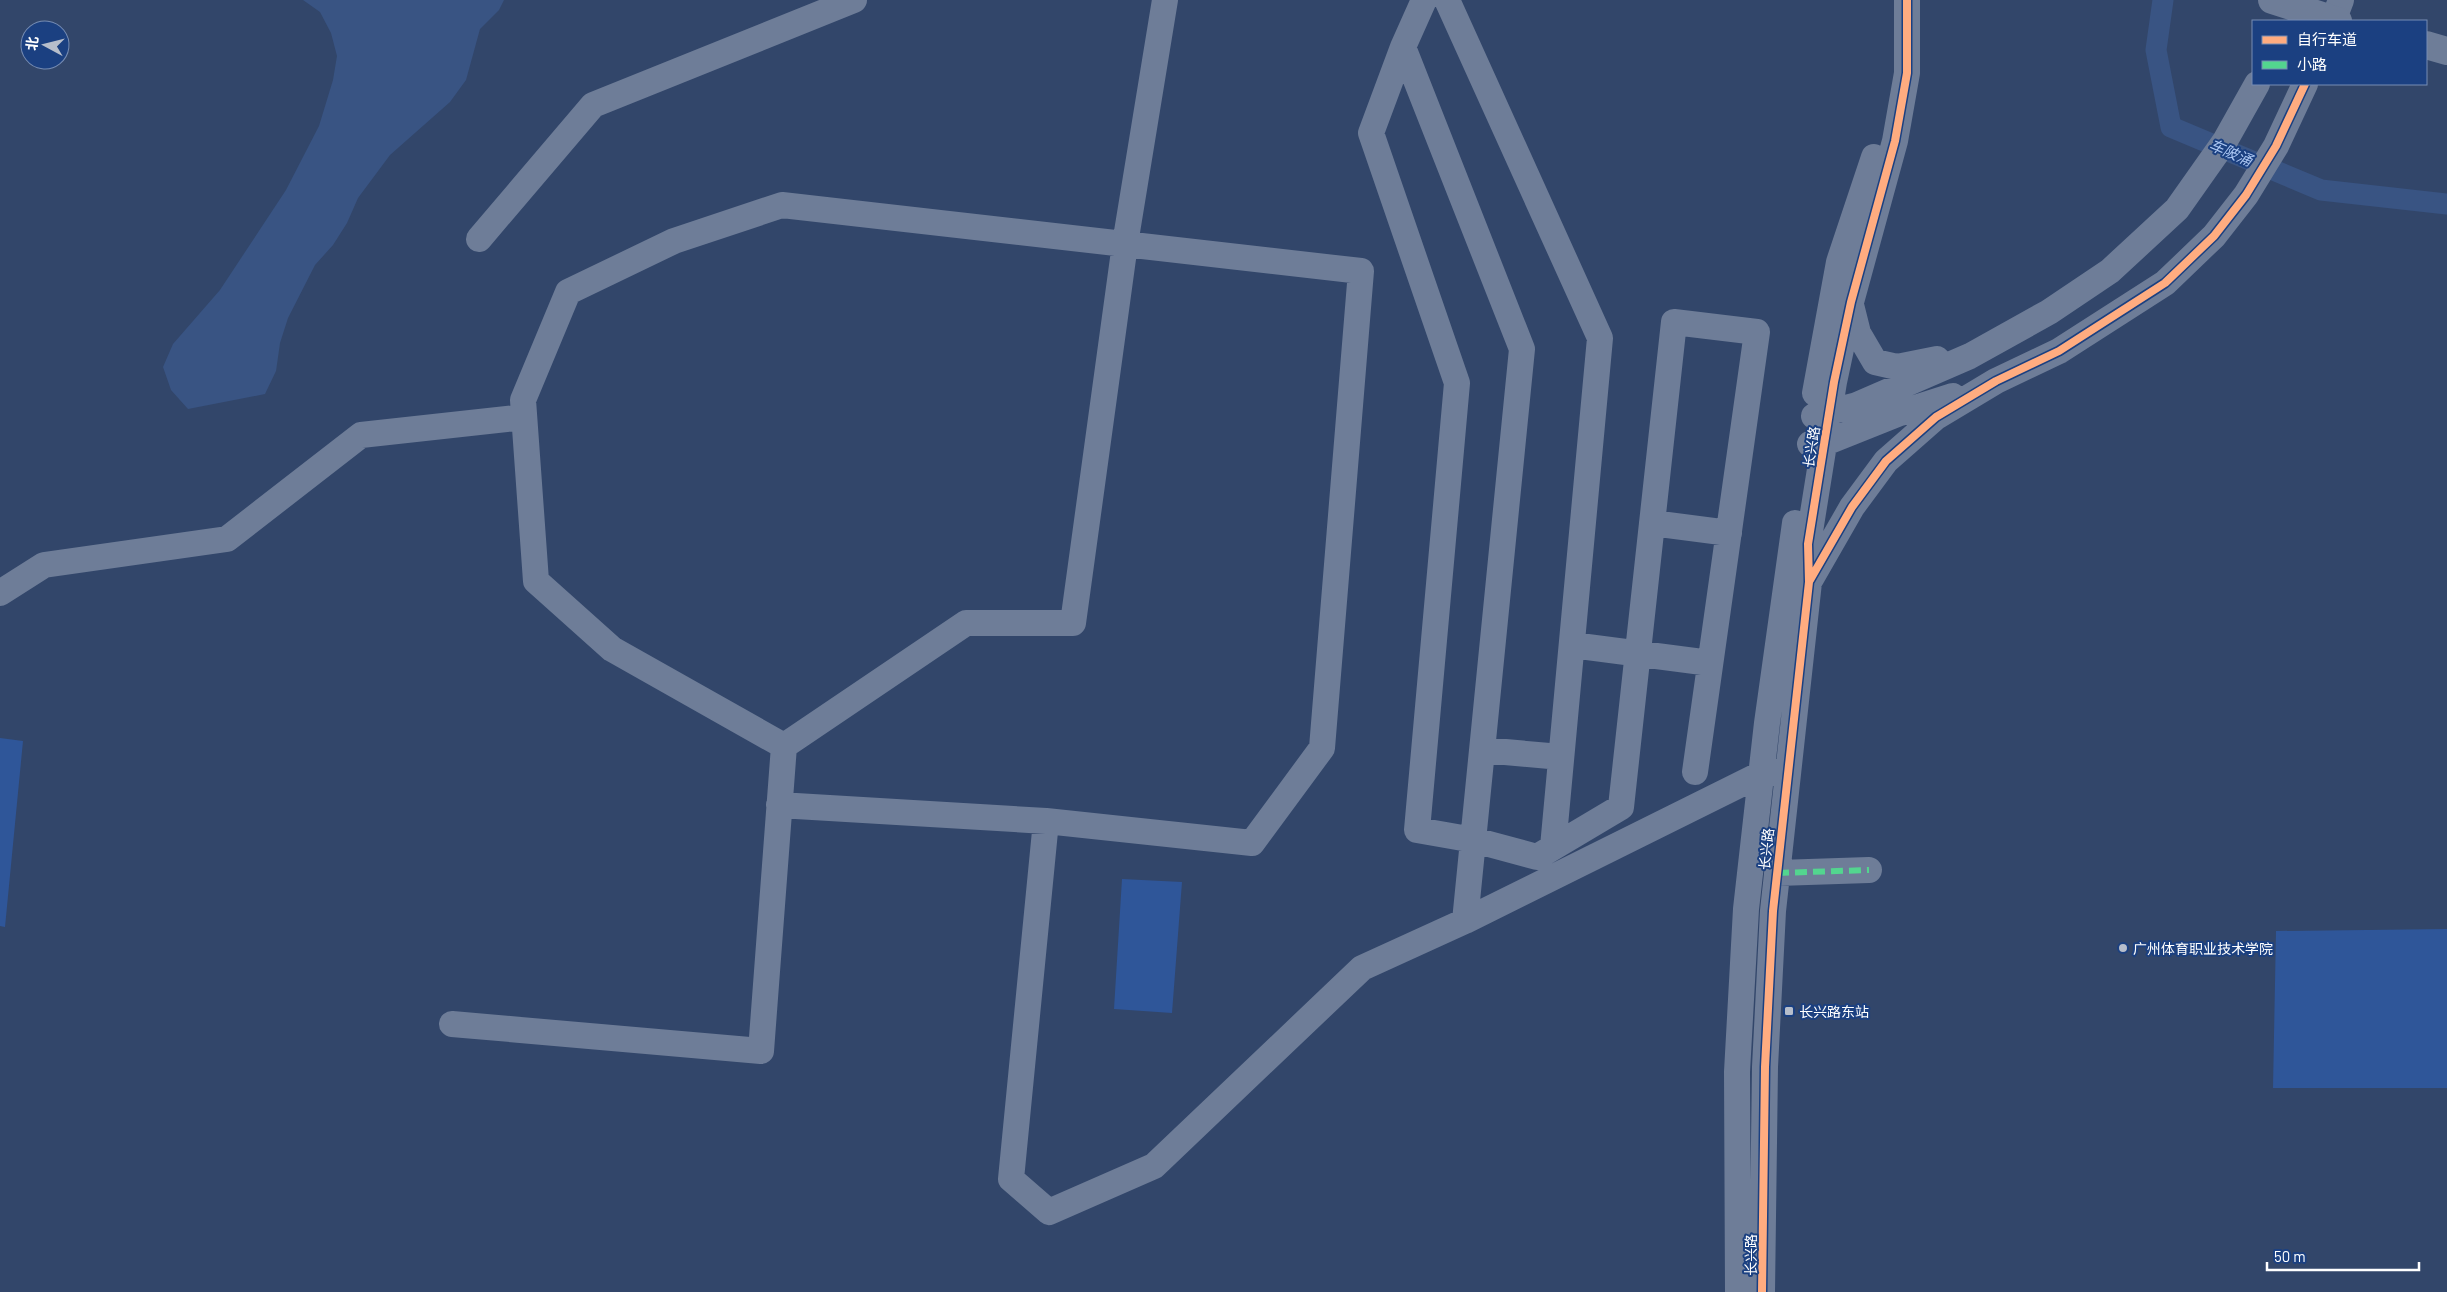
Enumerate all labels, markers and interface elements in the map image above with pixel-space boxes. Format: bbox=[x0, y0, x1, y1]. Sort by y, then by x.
north arrow bbox=[20, 20, 70, 70]
legend bbox=[2252, 20, 2427, 85]
text: 自行车道 bbox=[2297, 30, 2357, 48]
text: 北 bbox=[22, 35, 41, 51]
text: 小路 bbox=[2297, 55, 2327, 73]
water label: 车陂涌 bbox=[2207, 135, 2257, 170]
street label: 长兴路 bbox=[1799, 425, 1823, 469]
street label: 长兴路 bbox=[1755, 827, 1777, 871]
place label: 广州体育职业技术学院 bbox=[2133, 940, 2273, 957]
marker: 广州体育职业技术学院 bbox=[2117, 942, 2129, 954]
place label: 长兴路东站 bbox=[1799, 1003, 1869, 1020]
marker: 长兴路东站 bbox=[1783, 1005, 1795, 1017]
street label: 长兴路 bbox=[1742, 1234, 1759, 1276]
scale bar bbox=[2267, 1240, 2420, 1272]
text: 50 m bbox=[2274, 1247, 2306, 1265]

